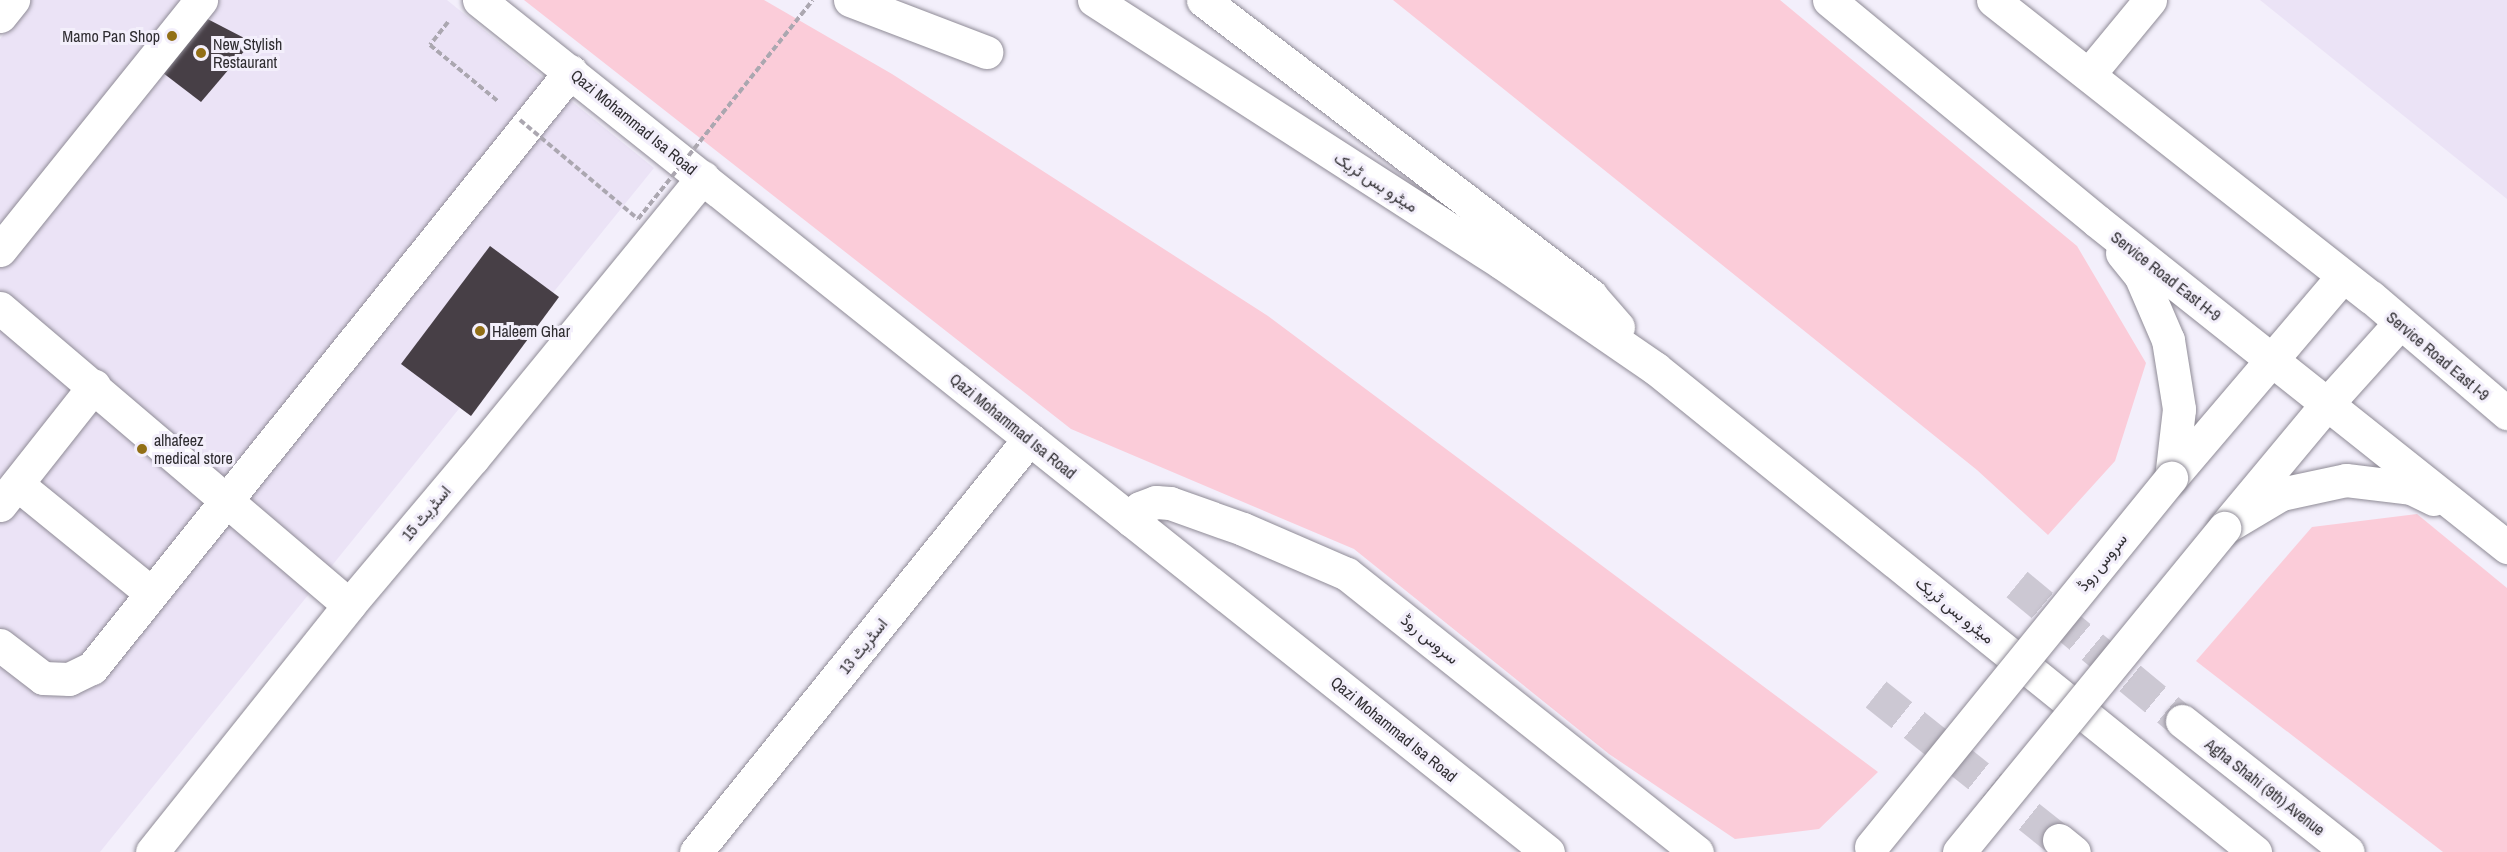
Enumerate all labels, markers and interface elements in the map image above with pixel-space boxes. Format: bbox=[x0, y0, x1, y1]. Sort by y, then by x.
place label: Mamo Pan Shop bbox=[62, 26, 160, 46]
marker: Mamo Pan Shop bbox=[165, 29, 179, 43]
place label: New Stylish Restaurant bbox=[213, 34, 282, 72]
marker: New Stylish Restaurant bbox=[194, 46, 208, 60]
street label: Qazi Mohammad Isa Road bbox=[567, 65, 701, 179]
street label: میٹرو بس ٹریک bbox=[1331, 148, 1421, 216]
street label: Service Road East H-9 bbox=[2107, 227, 2225, 325]
street label: Service Road East I-9 bbox=[2383, 307, 2493, 405]
place label: Haleem Ghar bbox=[492, 321, 570, 341]
marker: Haleem Ghar bbox=[473, 324, 487, 338]
street label: Qazi Mohammad Isa Road bbox=[946, 369, 1080, 483]
place label: alhafeez medical store bbox=[154, 430, 233, 468]
marker: alhafeez medical store bbox=[135, 442, 149, 456]
street label: اسٹریٹ 15 bbox=[397, 482, 455, 544]
street label: سروس روڈ bbox=[2073, 529, 2131, 595]
street label: میٹرو بس ٹریک bbox=[1912, 572, 1998, 648]
street label: سروس روڈ bbox=[1397, 610, 1463, 668]
street label: اسٹریٹ 13 bbox=[835, 614, 891, 678]
street label: Qazi Mohammad Isa Road bbox=[1327, 672, 1461, 786]
street label: Agha Shahi (9th) Avenue bbox=[2201, 734, 2329, 840]

